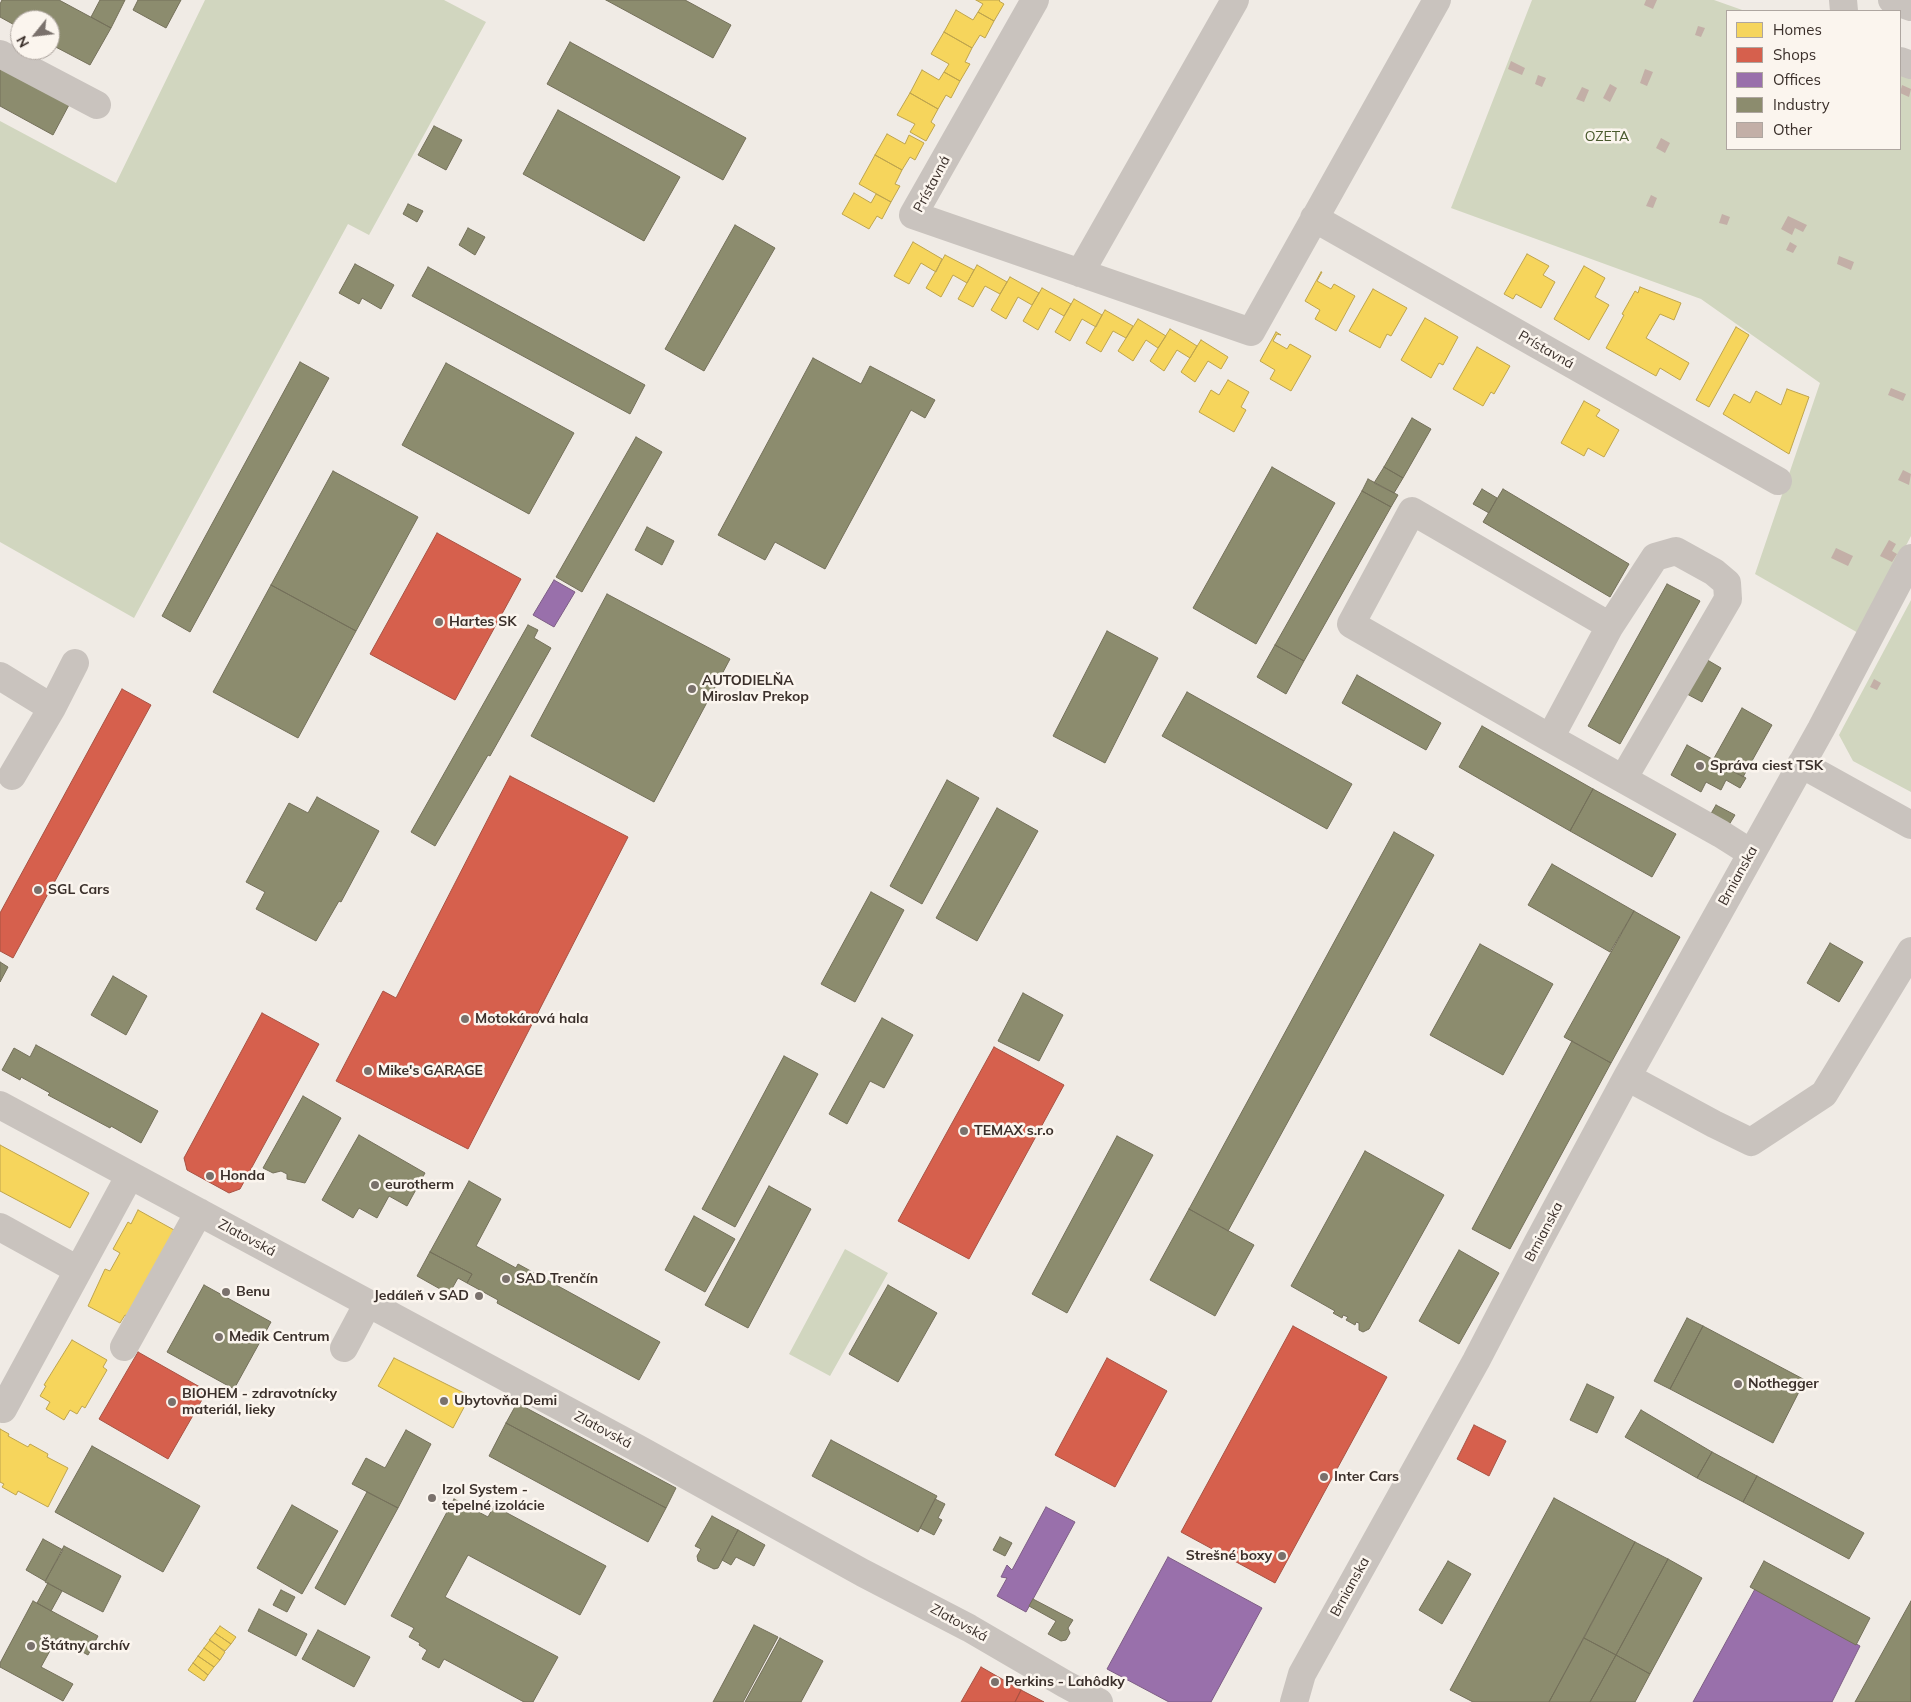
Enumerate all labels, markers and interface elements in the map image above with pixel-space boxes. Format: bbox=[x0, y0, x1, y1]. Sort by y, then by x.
north arrow bbox=[10, 10, 60, 60]
legend bbox=[1726, 10, 1901, 150]
text: Homes bbox=[1773, 20, 1822, 39]
text: N bbox=[12, 33, 33, 51]
text: Shops bbox=[1773, 45, 1816, 64]
text: Offices bbox=[1773, 70, 1821, 89]
text: Industry bbox=[1773, 95, 1830, 114]
text: Other bbox=[1773, 120, 1812, 139]
park label: OZETA bbox=[1585, 129, 1629, 145]
street label: Prístavná bbox=[910, 153, 954, 215]
street label: Prístavná bbox=[1515, 327, 1577, 373]
place label: Hartes SK bbox=[449, 614, 517, 630]
marker: Hartes SK bbox=[433, 616, 445, 628]
place label: AUTODIELŇA Miroslav Prekop bbox=[702, 673, 809, 706]
marker: AUTODIELŇA Miroslav Prekop bbox=[686, 683, 698, 695]
place label: Správa ciest TSK bbox=[1710, 758, 1823, 774]
marker: Správa ciest TSK bbox=[1694, 760, 1706, 772]
street label: Brnianska bbox=[1715, 843, 1761, 909]
place label: SGL Cars bbox=[48, 882, 110, 898]
marker: SGL Cars bbox=[32, 884, 44, 896]
place label: Motokárová hala bbox=[475, 1011, 588, 1027]
marker: Motokárová hala bbox=[459, 1013, 471, 1025]
place label: Mike's GARAGE bbox=[378, 1063, 483, 1079]
marker: Mike's GARAGE bbox=[362, 1065, 374, 1077]
place label: TEMAX s.r.o bbox=[974, 1123, 1054, 1139]
marker: TEMAX s.r.o bbox=[958, 1125, 970, 1137]
place label: Honda bbox=[220, 1168, 265, 1184]
marker: Honda bbox=[204, 1170, 216, 1182]
place label: eurotherm bbox=[385, 1177, 454, 1193]
marker: eurotherm bbox=[369, 1179, 381, 1191]
street label: Brnianska bbox=[1521, 1199, 1567, 1265]
street label: Zlatovská bbox=[215, 1216, 279, 1260]
place label: SAD Trenčín bbox=[516, 1271, 598, 1287]
marker: SAD Trenčín bbox=[500, 1273, 512, 1285]
place label: Benu bbox=[236, 1284, 270, 1300]
marker: Benu bbox=[220, 1286, 232, 1298]
place label: Jedáleň v SAD bbox=[374, 1288, 469, 1304]
marker: Jedáleň v SAD bbox=[473, 1290, 485, 1302]
place label: Medik Centrum bbox=[229, 1329, 330, 1345]
marker: Medik Centrum bbox=[213, 1331, 225, 1343]
place label: Nothegger bbox=[1748, 1376, 1819, 1392]
marker: Nothegger bbox=[1732, 1378, 1744, 1390]
place label: BIOHEM - zdravotnícky materiál, lieky bbox=[182, 1386, 337, 1418]
place label: Ubytovňa Demi bbox=[454, 1393, 557, 1409]
marker: Ubytovňa Demi bbox=[438, 1395, 450, 1407]
marker: BIOHEM - zdravotnícky materiál, lieky bbox=[166, 1396, 178, 1408]
street label: Zlatovská bbox=[571, 1408, 635, 1452]
place label: Inter Cars bbox=[1334, 1469, 1399, 1485]
marker: Inter Cars bbox=[1318, 1471, 1330, 1483]
place label: Izol System - tepelné izolácie bbox=[442, 1482, 545, 1514]
marker: Izol System - tepelné izolácie bbox=[426, 1492, 438, 1504]
place label: Strešné boxy bbox=[1186, 1548, 1272, 1564]
marker: Strešné boxy bbox=[1276, 1550, 1288, 1562]
street label: Brnianska bbox=[1327, 1554, 1373, 1620]
street label: Zlatovská bbox=[928, 1600, 990, 1646]
place label: Štátny archív bbox=[41, 1638, 130, 1654]
marker: Štátny archív bbox=[25, 1640, 37, 1652]
place label: Perkins - Lahôdky bbox=[1005, 1674, 1125, 1690]
marker: Perkins - Lahôdky bbox=[989, 1676, 1001, 1688]

